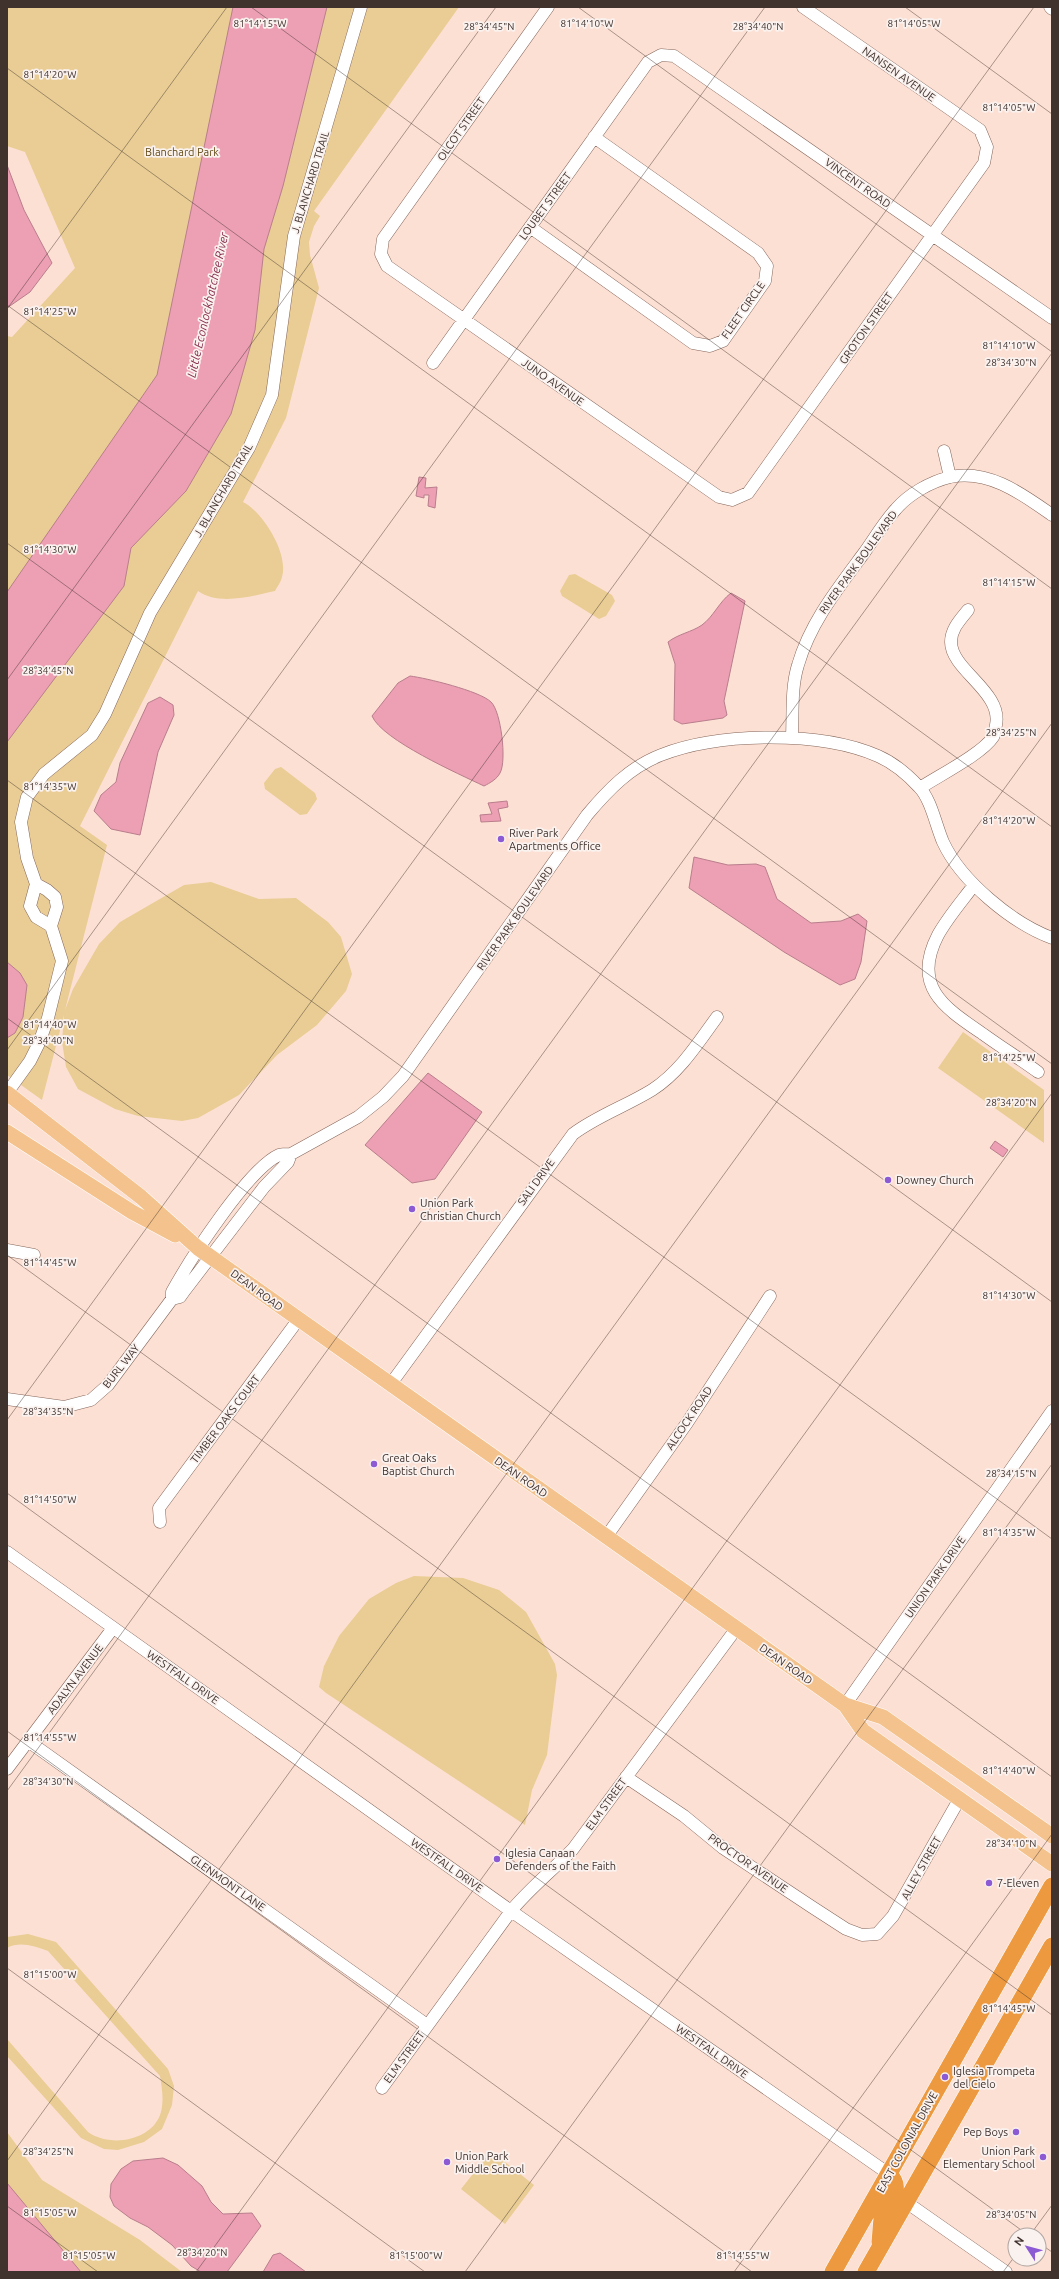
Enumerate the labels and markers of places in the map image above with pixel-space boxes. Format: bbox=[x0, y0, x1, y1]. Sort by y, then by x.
place label: River Park Apartments Office bbox=[509, 827, 601, 852]
marker: River Park Apartments Office bbox=[496, 834, 506, 844]
place label: Downey Church bbox=[896, 1174, 974, 1186]
marker: Downey Church bbox=[883, 1175, 893, 1185]
place label: Union Park Christian Church bbox=[420, 1197, 501, 1222]
marker: Union Park Christian Church bbox=[407, 1204, 417, 1214]
place label: Great Oaks Baptist Church bbox=[382, 1452, 455, 1477]
marker: Great Oaks Baptist Church bbox=[369, 1459, 379, 1469]
place label: Iglesia Canaan Defenders of the Faith bbox=[505, 1847, 616, 1872]
marker: Iglesia Canaan Defenders of the Faith bbox=[492, 1854, 502, 1864]
place label: 7-Eleven bbox=[997, 1877, 1039, 1889]
marker: 7-Eleven bbox=[984, 1878, 994, 1888]
place label: Iglesia Trompeta del Cielo bbox=[953, 2065, 1035, 2090]
marker: Iglesia Trompeta del Cielo bbox=[940, 2072, 950, 2082]
place label: Pep Boys bbox=[963, 2126, 1008, 2138]
marker: Pep Boys bbox=[1011, 2127, 1021, 2137]
place label: Union Park Elementary School bbox=[943, 2145, 1035, 2170]
place label: Union Park Middle School bbox=[455, 2150, 525, 2175]
marker: Union Park Elementary School bbox=[1038, 2152, 1048, 2162]
marker: Union Park Middle School bbox=[442, 2157, 452, 2167]

